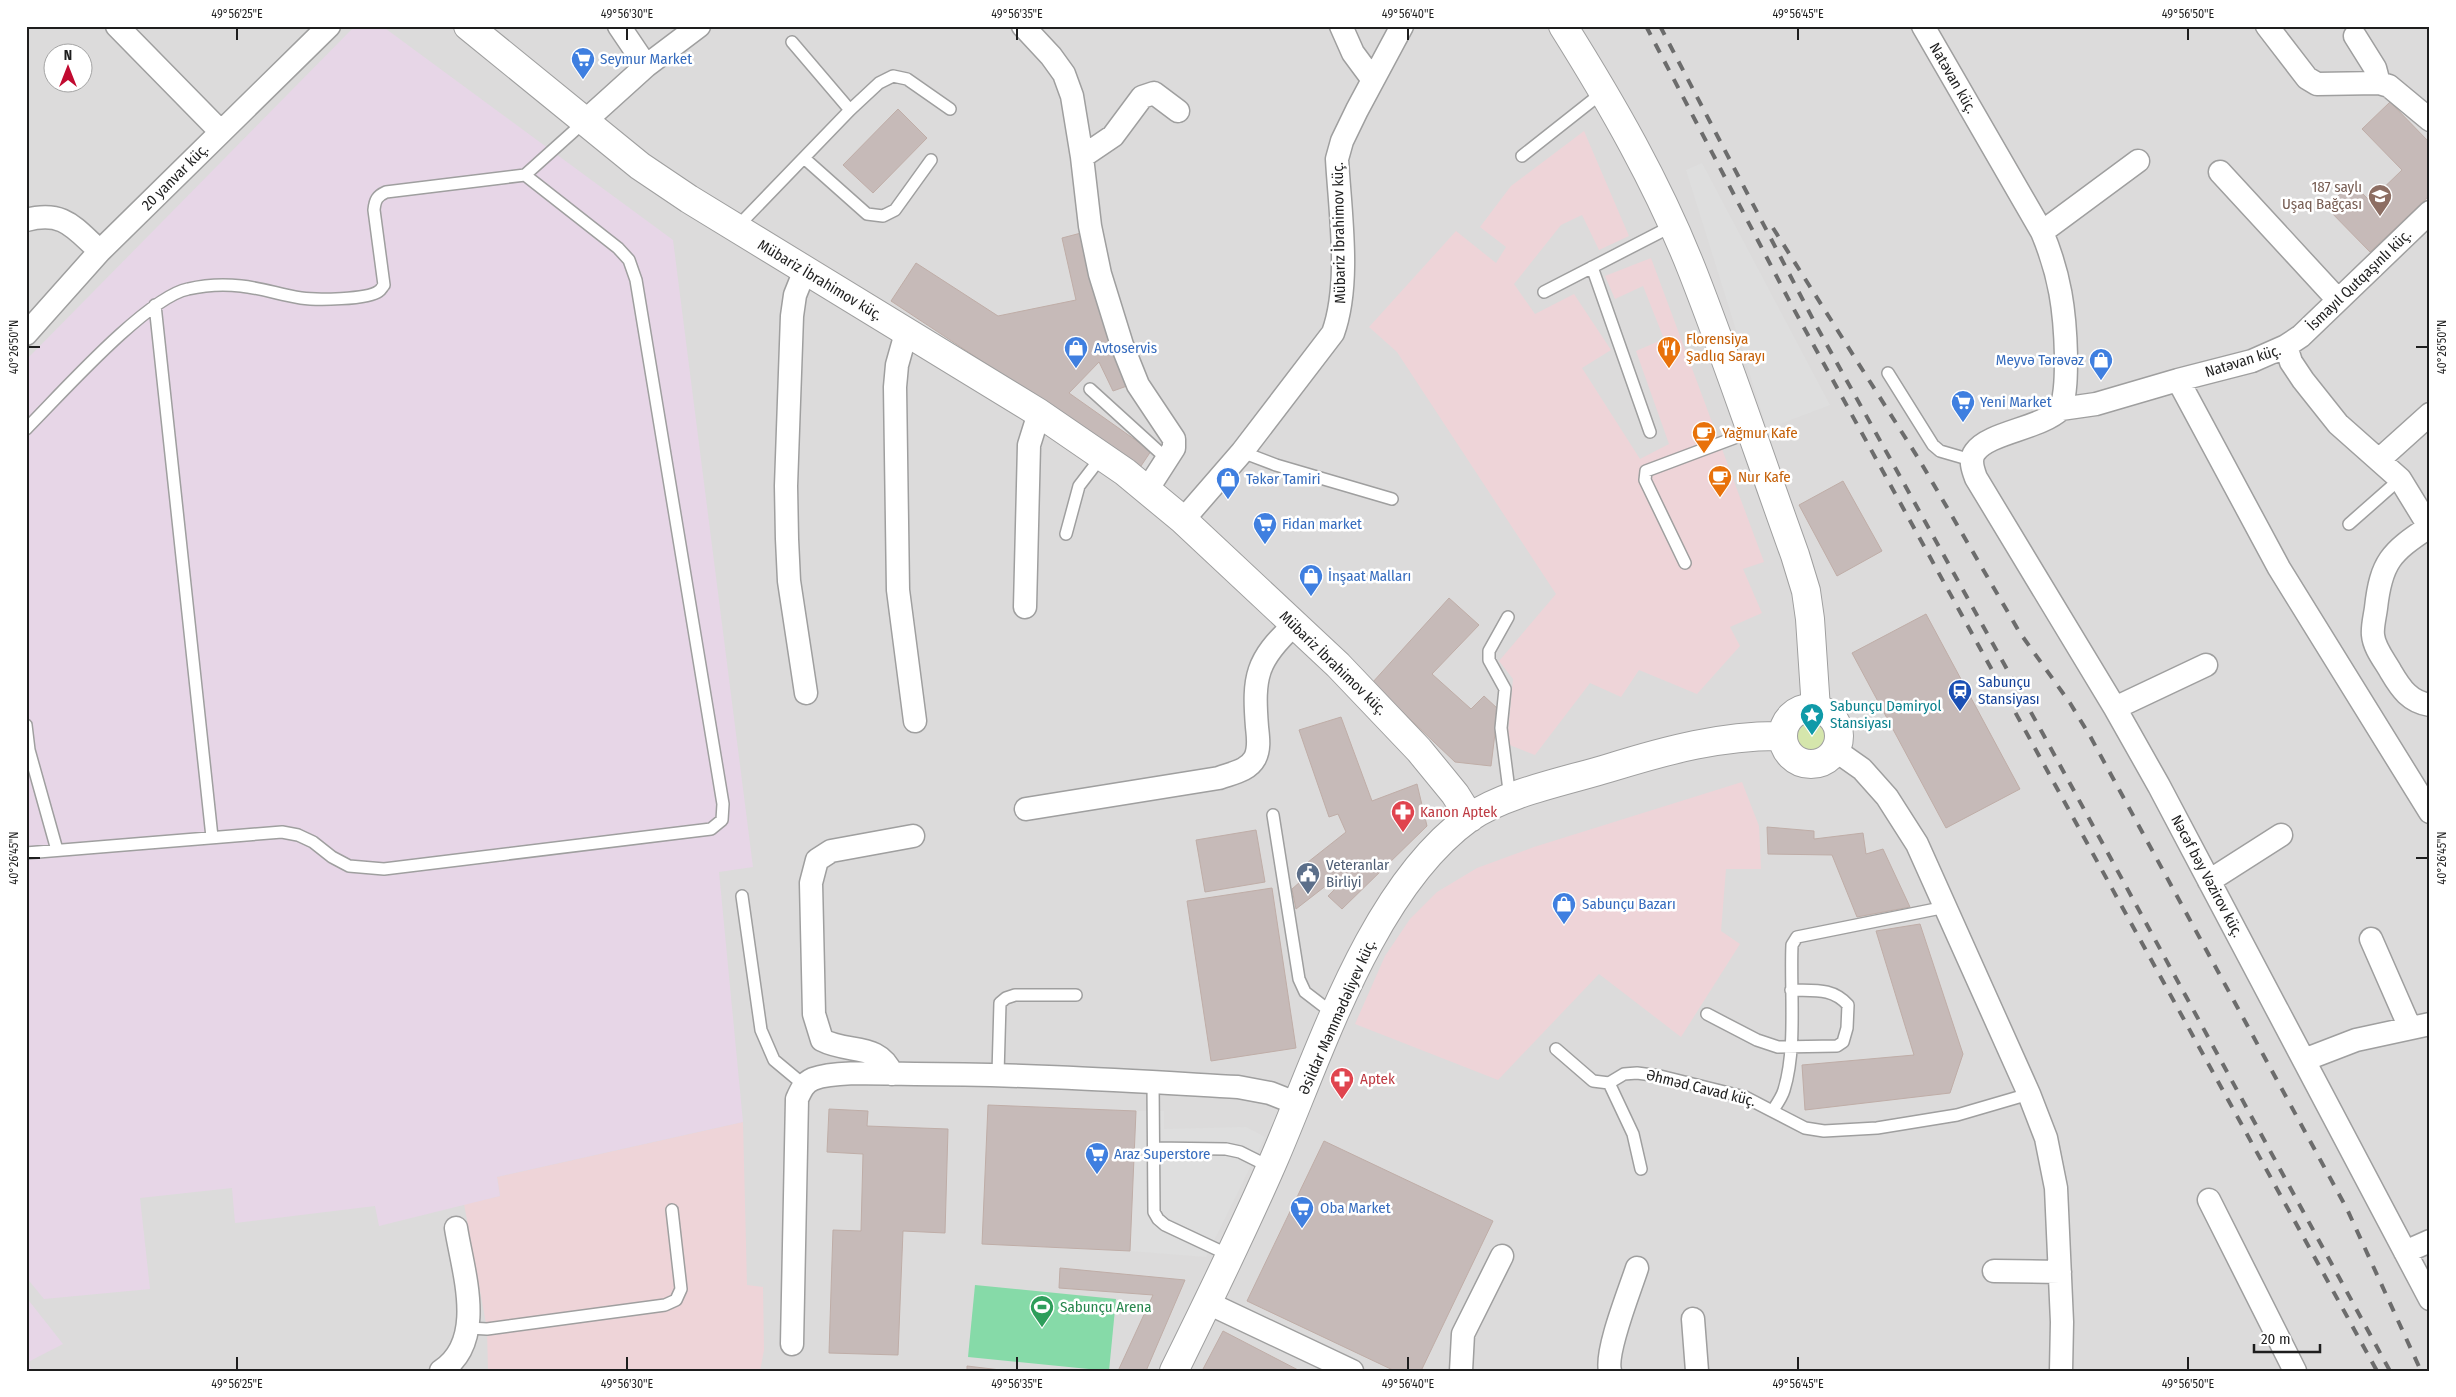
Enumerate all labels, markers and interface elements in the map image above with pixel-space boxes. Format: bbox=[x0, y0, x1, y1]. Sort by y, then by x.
text: 49°56'25"E bbox=[211, 7, 263, 21]
text: 49°56'30"E bbox=[601, 7, 654, 21]
text: 49°56'35"E bbox=[991, 7, 1043, 21]
text: 49°56'40"E bbox=[1382, 7, 1435, 21]
text: 49°56'45"E bbox=[1772, 7, 1824, 21]
text: 49°56'50"E bbox=[2162, 7, 2215, 21]
street label: Natəvan küç. bbox=[1926, 40, 1980, 116]
north arrow bbox=[42, 42, 92, 92]
supermarket icon: Seymur Market bbox=[570, 46, 596, 80]
text: N bbox=[64, 47, 72, 64]
place label: Seymur Market bbox=[600, 50, 692, 68]
street label: 20 yanvar küç. bbox=[138, 140, 212, 214]
street label: Mübariz İbrahimov küç. bbox=[1329, 162, 1349, 304]
place label: 187 saylı Uşaq Bağçası bbox=[2282, 178, 2362, 213]
school or university icon: 187 saylı Uşaq Bağçası bbox=[2367, 183, 2393, 217]
street label: İsmayıl Qutqaşınlı küç. bbox=[2303, 226, 2415, 334]
street label: Mübariz İbrahimov küç. bbox=[755, 236, 885, 324]
text: 40°26'50"N bbox=[7, 320, 21, 374]
text: 40°26'50"N bbox=[2435, 320, 2449, 374]
place label: Florensiya Şadlıq Sarayı bbox=[1686, 330, 1765, 365]
shop icon: Avtoservis bbox=[1063, 335, 1089, 369]
restaurant icon: Florensiya Şadlıq Sarayı bbox=[1656, 335, 1682, 369]
place label: Avtoservis bbox=[1094, 339, 1157, 357]
street label: Natəvan küç. bbox=[2203, 341, 2283, 381]
shop icon: Meyvə Tərəvəz bbox=[2088, 347, 2114, 381]
place label: Meyvə Tərəvəz bbox=[1996, 351, 2084, 369]
supermarket icon: Yeni Market bbox=[1950, 389, 1976, 423]
place label: Yeni Market bbox=[1980, 393, 2052, 411]
cafe icon: Yağmur Kafe bbox=[1691, 420, 1717, 454]
place label: Yağmur Kafe bbox=[1722, 424, 1798, 442]
cafe icon: Nur Kafe bbox=[1707, 464, 1733, 498]
shop icon: Təkər Tamiri bbox=[1215, 466, 1241, 500]
place label: Nur Kafe bbox=[1738, 468, 1791, 486]
place label: Təkər Tamiri bbox=[1246, 470, 1321, 488]
supermarket icon: Fidan market bbox=[1252, 511, 1278, 545]
place label: Fidan market bbox=[1282, 515, 1362, 533]
shop icon: İnşaat Malları bbox=[1298, 563, 1324, 597]
place label: İnşaat Malları bbox=[1328, 567, 1411, 585]
street label: Mübariz İbrahimov küç. bbox=[1276, 607, 1390, 719]
place label: Sabunçu Stansiyası bbox=[1978, 673, 2040, 708]
station icon: Sabunçu Stansiyası bbox=[1947, 678, 1973, 712]
place label: Sabunçu Dəmiryol Stansiyası bbox=[1830, 697, 1941, 732]
place icon: Sabunçu Dəmiryol Stansiyası bbox=[1799, 702, 1825, 736]
pharmacy icon: Kanon Aptek bbox=[1390, 799, 1416, 833]
place label: Kanon Aptek bbox=[1420, 803, 1497, 821]
street label: Nəcəf bəy Vəzirov küç. bbox=[2167, 812, 2247, 940]
text: 40°26'45"N bbox=[7, 831, 21, 885]
text: 40°26'45"N bbox=[2435, 831, 2449, 885]
place label: Veteranlar Birliyi bbox=[1326, 856, 1390, 891]
public building icon: Veteranlar Birliyi bbox=[1295, 861, 1321, 895]
shop icon: Sabunçu Bazarı bbox=[1551, 891, 1577, 925]
place label: Sabunçu Bazarı bbox=[1582, 895, 1676, 913]
street label: Əsildar Məmmədəliyev küç. bbox=[1295, 937, 1379, 1097]
pharmacy icon: Aptek bbox=[1329, 1066, 1355, 1100]
street label: Əhməd Cavad küç. bbox=[1645, 1066, 1757, 1110]
place label: Aptek bbox=[1360, 1070, 1395, 1088]
supermarket icon: Araz Superstore bbox=[1084, 1141, 1110, 1175]
place label: Araz Superstore bbox=[1114, 1145, 1210, 1163]
supermarket icon: Oba Market bbox=[1289, 1195, 1315, 1229]
place label: Oba Market bbox=[1320, 1199, 1391, 1217]
sports icon: Sabunçu Arena bbox=[1029, 1294, 1055, 1328]
place label: Sabunçu Arena bbox=[1060, 1298, 1152, 1316]
scale bar bbox=[2254, 1322, 2320, 1354]
text: 20 m bbox=[2261, 1330, 2291, 1348]
text: 49°56'25"E bbox=[211, 1377, 263, 1391]
text: 49°56'30"E bbox=[601, 1377, 654, 1391]
text: 49°56'35"E bbox=[991, 1377, 1043, 1391]
text: 49°56'40"E bbox=[1382, 1377, 1435, 1391]
text: 49°56'45"E bbox=[1772, 1377, 1824, 1391]
text: 49°56'50"E bbox=[2162, 1377, 2215, 1391]

